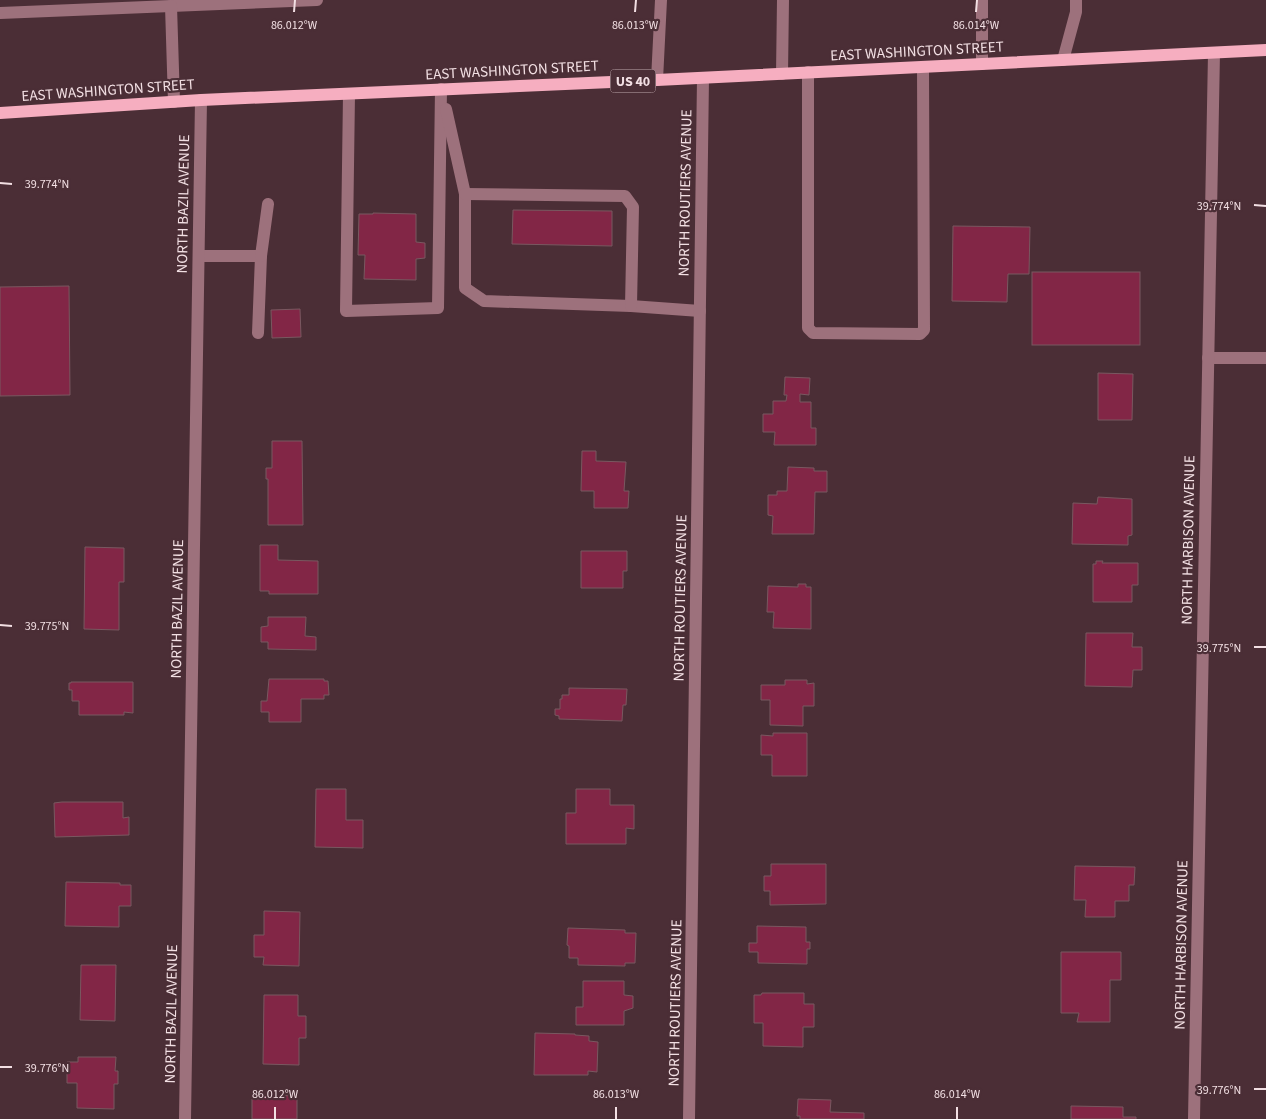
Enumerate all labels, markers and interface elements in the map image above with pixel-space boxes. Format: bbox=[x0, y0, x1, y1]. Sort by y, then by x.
text: 86.012°W bbox=[271, 17, 318, 34]
text: 86.013°W bbox=[612, 17, 659, 34]
text: 86.014°W bbox=[953, 17, 1000, 34]
street label: EAST WASHINGTON STREET bbox=[830, 36, 1004, 67]
street label: EAST WASHINGTON STREET bbox=[425, 55, 599, 86]
road number: US 40 bbox=[610, 70, 656, 92]
street label: EAST WASHINGTON STREET bbox=[21, 74, 195, 107]
street label: NORTH ROUTIERS AVENUE bbox=[674, 109, 697, 277]
street label: NORTH BAZIL AVENUE bbox=[172, 134, 195, 274]
text: 39.774°N bbox=[25, 176, 69, 193]
text: 39.774°N bbox=[1197, 198, 1241, 215]
street label: NORTH HARBISON AVENUE bbox=[1177, 455, 1200, 625]
street label: NORTH ROUTIERS AVENUE bbox=[669, 514, 692, 682]
street label: NORTH BAZIL AVENUE bbox=[166, 539, 189, 679]
text: 39.775°N bbox=[25, 618, 69, 635]
text: 39.775°N bbox=[1197, 640, 1241, 657]
street label: NORTH HARBISON AVENUE bbox=[1170, 860, 1193, 1030]
street label: NORTH ROUTIERS AVENUE bbox=[664, 919, 687, 1087]
street label: NORTH BAZIL AVENUE bbox=[160, 944, 183, 1084]
text: 39.776°N bbox=[25, 1060, 69, 1077]
text: 39.776°N bbox=[1197, 1082, 1241, 1099]
text: 86.012°W bbox=[252, 1086, 299, 1103]
text: 86.013°W bbox=[593, 1086, 640, 1103]
text: 86.014°W bbox=[934, 1086, 981, 1103]

